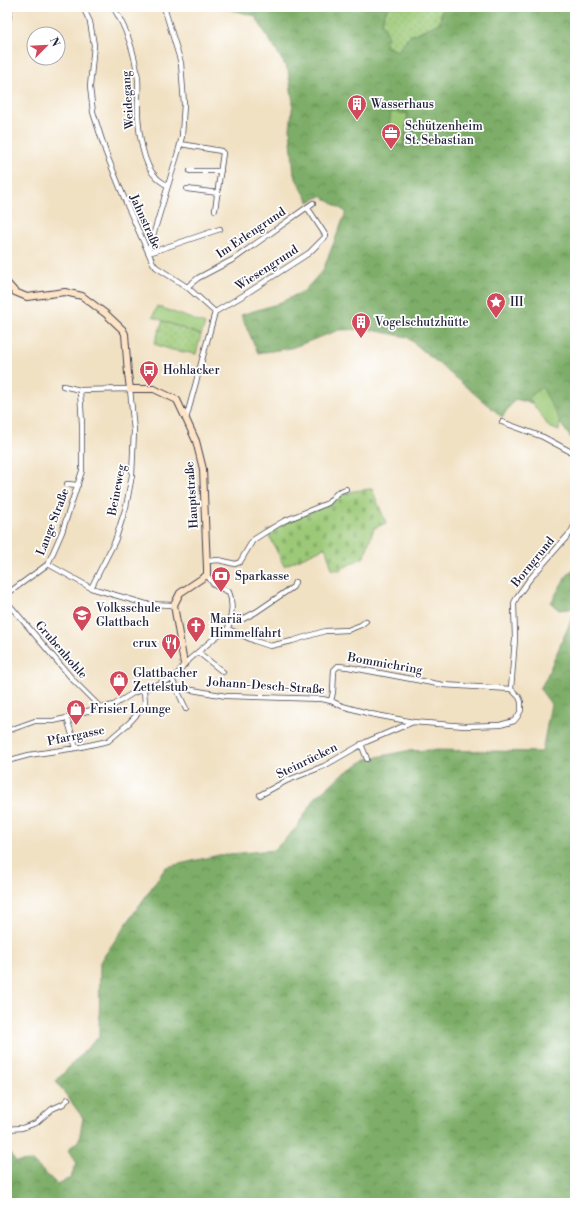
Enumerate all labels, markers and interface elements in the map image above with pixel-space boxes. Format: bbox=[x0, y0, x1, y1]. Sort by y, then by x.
north arrow bbox=[26, 26, 66, 66]
text: N bbox=[46, 36, 63, 49]
street label: Weidegang bbox=[118, 69, 138, 131]
building icon: Wasserhaus bbox=[346, 93, 368, 121]
place label: Wasserhaus bbox=[370, 97, 434, 112]
place label: Schützenheim St. Sebastian bbox=[405, 119, 483, 148]
office icon: Schützenheim St. Sebastian bbox=[380, 122, 402, 150]
street label: Jahnstraße bbox=[126, 191, 164, 252]
street label: Im Erlengrund bbox=[213, 204, 289, 262]
street label: Wiesengrund bbox=[232, 242, 301, 294]
place icon: III bbox=[485, 291, 507, 319]
place label: III bbox=[510, 295, 524, 310]
building icon: Vogelschutzhütte bbox=[350, 311, 372, 339]
place label: Vogelschutzhütte bbox=[374, 315, 469, 330]
bus stop icon: Hohlacker bbox=[138, 359, 160, 387]
place label: Hohlacker bbox=[163, 363, 220, 378]
street label: Hauptstraße bbox=[182, 461, 202, 529]
street label: Beineweg bbox=[104, 462, 129, 518]
street label: Lange Straße bbox=[33, 486, 73, 558]
street label: Borngrund bbox=[507, 534, 558, 591]
bank icon: Sparkasse bbox=[210, 565, 232, 593]
place label: Sparkasse bbox=[235, 569, 289, 584]
place label: Volksschule Glattbach bbox=[95, 601, 161, 630]
school or university icon: Volksschule Glattbach bbox=[71, 604, 93, 632]
place label: Mariä Himmelfahrt bbox=[210, 612, 282, 641]
church icon: Mariä Himmelfahrt bbox=[185, 615, 207, 643]
street label: Grubenhohle bbox=[32, 618, 90, 682]
restaurant icon: crux bbox=[160, 632, 182, 660]
place label: crux bbox=[133, 636, 158, 651]
street label: Bommichring bbox=[345, 650, 425, 678]
place label: Glattbacher Zettelstub bbox=[133, 666, 197, 695]
shop icon: Glattbacher Zettelstub bbox=[108, 669, 130, 697]
street label: Johann-Desch-Straße bbox=[206, 674, 325, 698]
shop icon: Frisier Lounge bbox=[65, 698, 87, 726]
place label: Frisier Lounge bbox=[90, 702, 171, 717]
street label: Pfarrgasse bbox=[46, 723, 106, 749]
street label: Steinrücken bbox=[274, 740, 340, 782]

